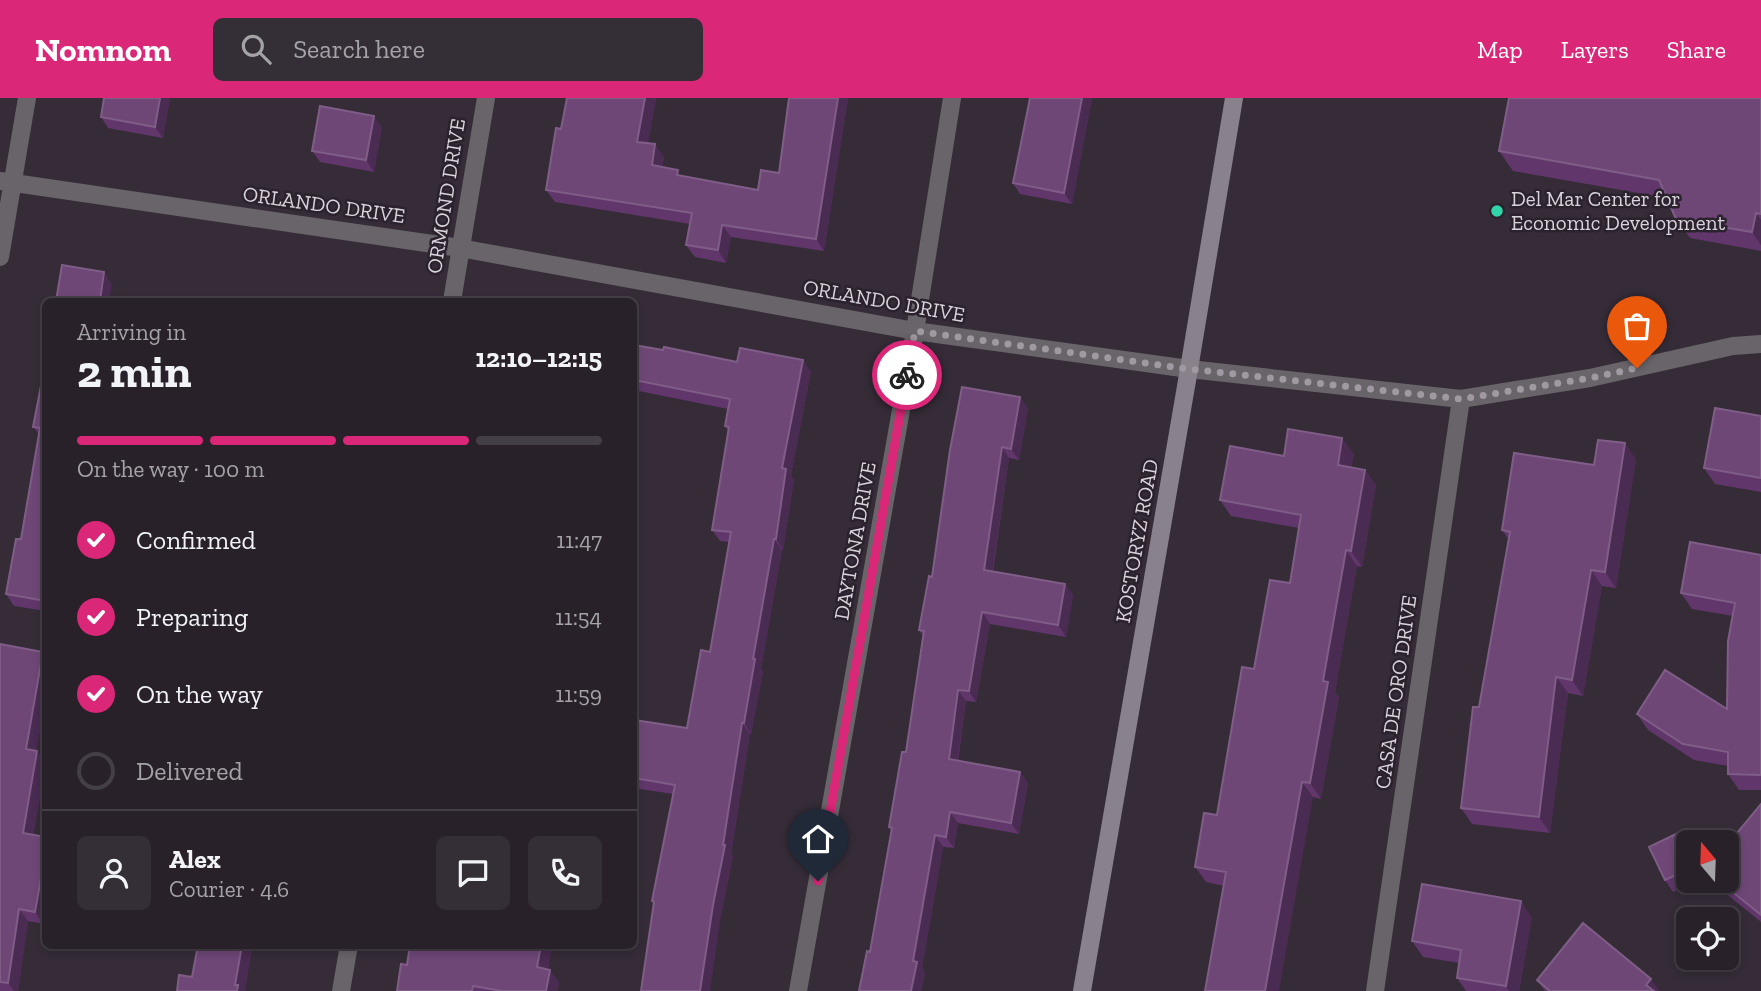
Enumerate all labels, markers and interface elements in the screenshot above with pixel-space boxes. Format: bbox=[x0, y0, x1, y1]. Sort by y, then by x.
search box bbox=[213, 18, 703, 81]
text: Nomnom bbox=[35, 30, 171, 69]
icon: search bbox=[237, 30, 275, 68]
text: Search here bbox=[293, 33, 425, 65]
text: Map bbox=[1477, 35, 1523, 64]
text: Layers bbox=[1561, 35, 1629, 64]
text: Share bbox=[1667, 35, 1726, 64]
street label: ORMOND DRIVE bbox=[421, 117, 470, 275]
street label: ORLANDO DRIVE bbox=[241, 181, 407, 228]
place label: Del Mar Center for Economic Development bbox=[1511, 186, 1726, 235]
marker: Del Mar Center for Economic Development bbox=[1489, 203, 1505, 219]
street label: ORLANDO DRIVE bbox=[801, 274, 967, 327]
pin bbox=[1607, 296, 1667, 368]
icon: bag bbox=[1618, 307, 1656, 345]
text: Arriving in bbox=[77, 318, 186, 346]
courier bbox=[872, 340, 942, 410]
text: 12:10–12:15 bbox=[476, 342, 602, 374]
text: 2 min bbox=[77, 344, 192, 399]
icon: bike bbox=[888, 356, 926, 394]
text: On the way · 100 m bbox=[77, 455, 264, 483]
street label: KOSTORYZ ROAD bbox=[1110, 457, 1163, 625]
street label: DAYTONA DRIVE bbox=[828, 460, 881, 622]
icon: check bbox=[77, 521, 115, 559]
text: Confirmed bbox=[136, 524, 256, 556]
text: 11:47 bbox=[556, 526, 602, 554]
street label: CASA DE ORO DRIVE bbox=[1370, 593, 1421, 790]
icon: check bbox=[77, 598, 115, 636]
text: Preparing bbox=[136, 601, 248, 633]
text: 11:54 bbox=[555, 603, 602, 631]
icon: check bbox=[77, 675, 115, 713]
text: On the way bbox=[136, 678, 263, 710]
text: 11:59 bbox=[555, 680, 602, 708]
text: Delivered bbox=[136, 755, 243, 787]
pin bbox=[788, 809, 848, 881]
icon: home bbox=[799, 820, 837, 858]
north arrow bbox=[1676, 830, 1740, 892]
map controls bbox=[1676, 830, 1739, 970]
button: person bbox=[77, 836, 151, 910]
button: chat bbox=[436, 836, 510, 910]
button: phone bbox=[528, 836, 602, 910]
text: Alex bbox=[169, 843, 221, 875]
text: Courier · 4.6 bbox=[169, 875, 289, 903]
button: locate bbox=[1676, 907, 1739, 970]

